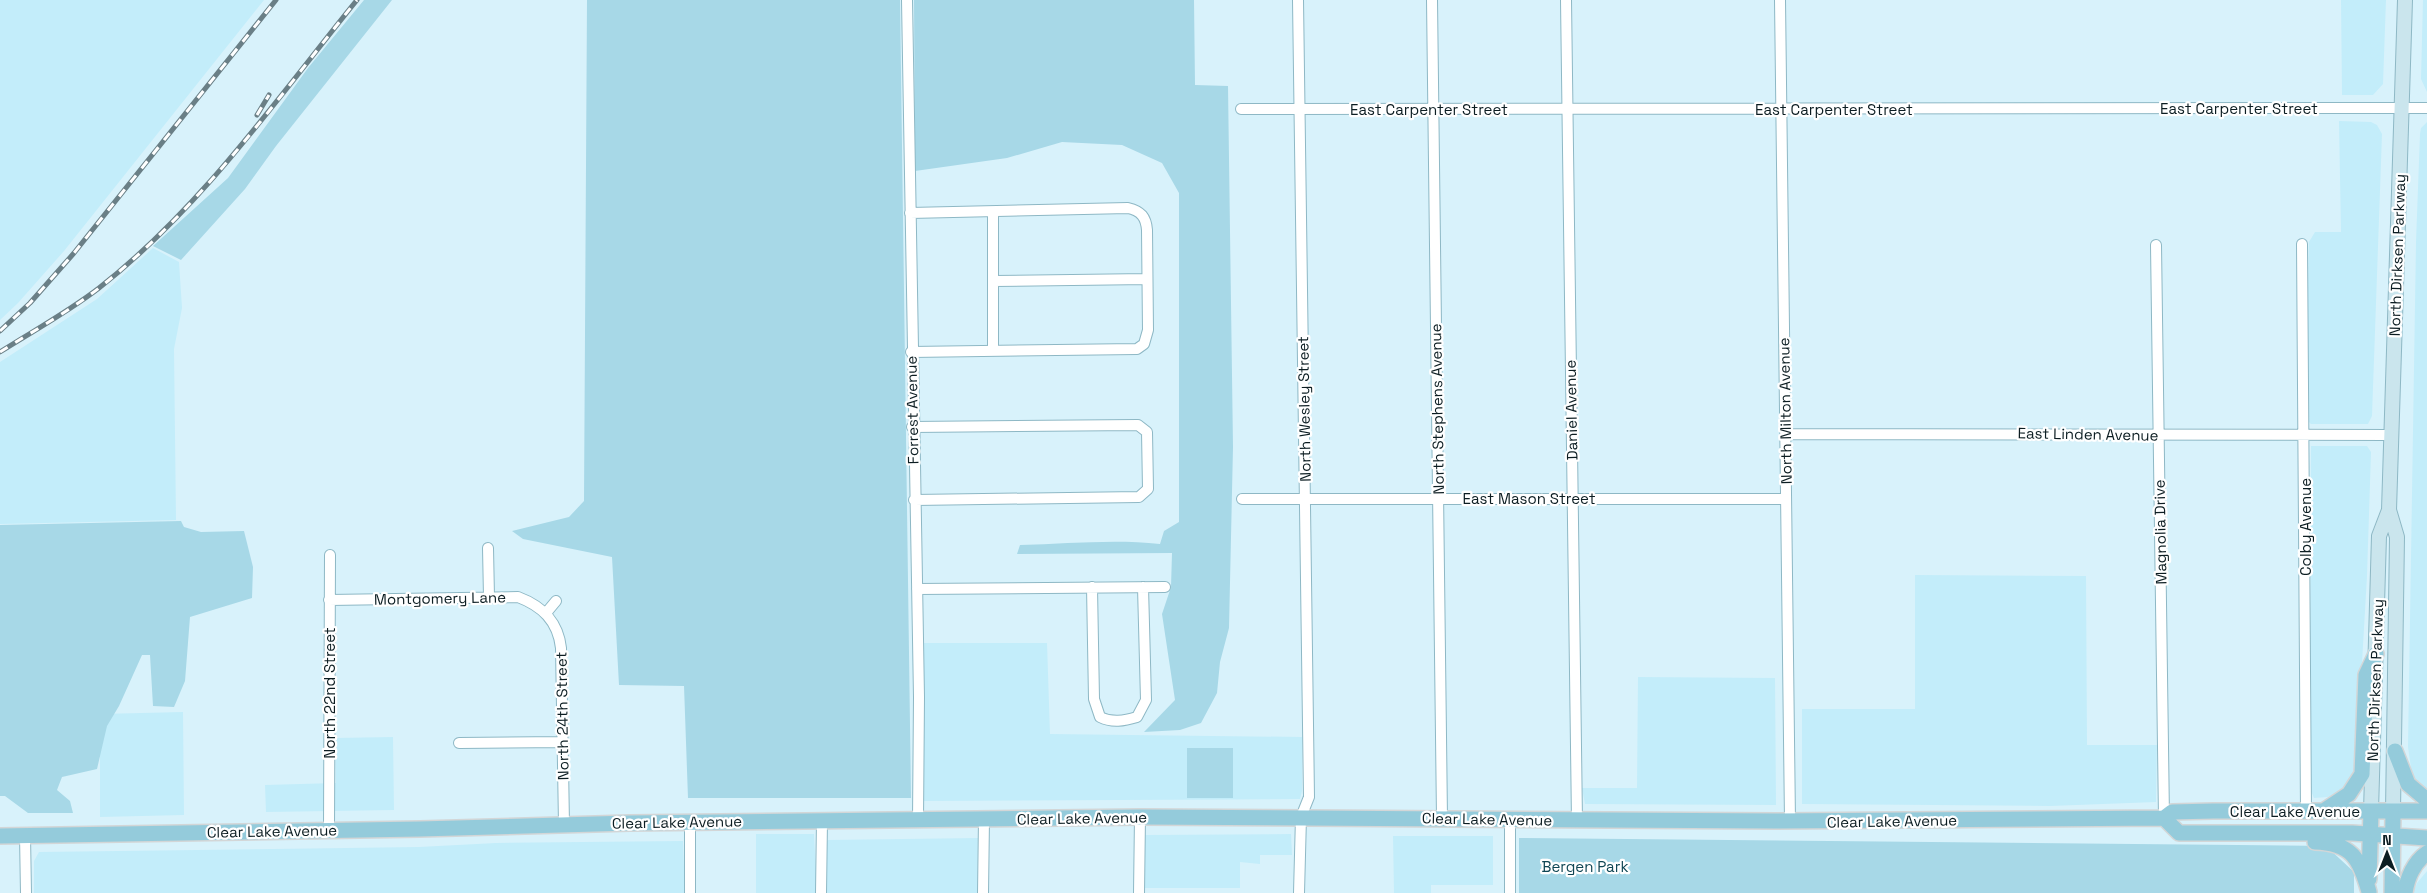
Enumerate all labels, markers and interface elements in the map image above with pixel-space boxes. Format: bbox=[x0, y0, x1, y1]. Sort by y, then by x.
street label: East Carpenter Street bbox=[2160, 99, 2318, 118]
street label: East Carpenter Street bbox=[1350, 100, 1508, 119]
street label: East Carpenter Street bbox=[1755, 100, 1913, 119]
street label: North Dirksen Parkway bbox=[2385, 173, 2409, 337]
street label: North Stephens Avenue bbox=[1426, 323, 1448, 495]
street label: North Wesley Street bbox=[1293, 336, 1315, 482]
street label: North Milton Avenue bbox=[1774, 337, 1796, 485]
street label: Forrest Avenue bbox=[902, 355, 922, 464]
street label: Daniel Avenue bbox=[1561, 359, 1581, 460]
street label: East Linden Avenue bbox=[2017, 423, 2159, 445]
street label: Colby Avenue bbox=[2296, 478, 2315, 576]
street label: Magnolia Drive bbox=[2150, 479, 2170, 585]
street label: East Mason Street bbox=[1462, 489, 1596, 508]
street label: Montgomery Lane bbox=[374, 587, 506, 609]
street label: North Dirksen Parkway bbox=[2363, 598, 2387, 762]
street label: North 22nd Street bbox=[320, 627, 339, 759]
street label: North 24th Street bbox=[551, 651, 573, 780]
street label: Clear Lake Avenue bbox=[2230, 802, 2360, 821]
street label: Clear Lake Avenue bbox=[1017, 807, 1147, 829]
street label: Clear Lake Avenue bbox=[1422, 808, 1552, 830]
street label: Clear Lake Avenue bbox=[1827, 810, 1957, 832]
street label: Clear Lake Avenue bbox=[612, 811, 742, 833]
street label: Clear Lake Avenue bbox=[207, 820, 337, 842]
north arrow bbox=[2362, 828, 2412, 878]
text: N bbox=[2382, 831, 2392, 849]
park label: Bergen Park bbox=[1542, 857, 1628, 876]

